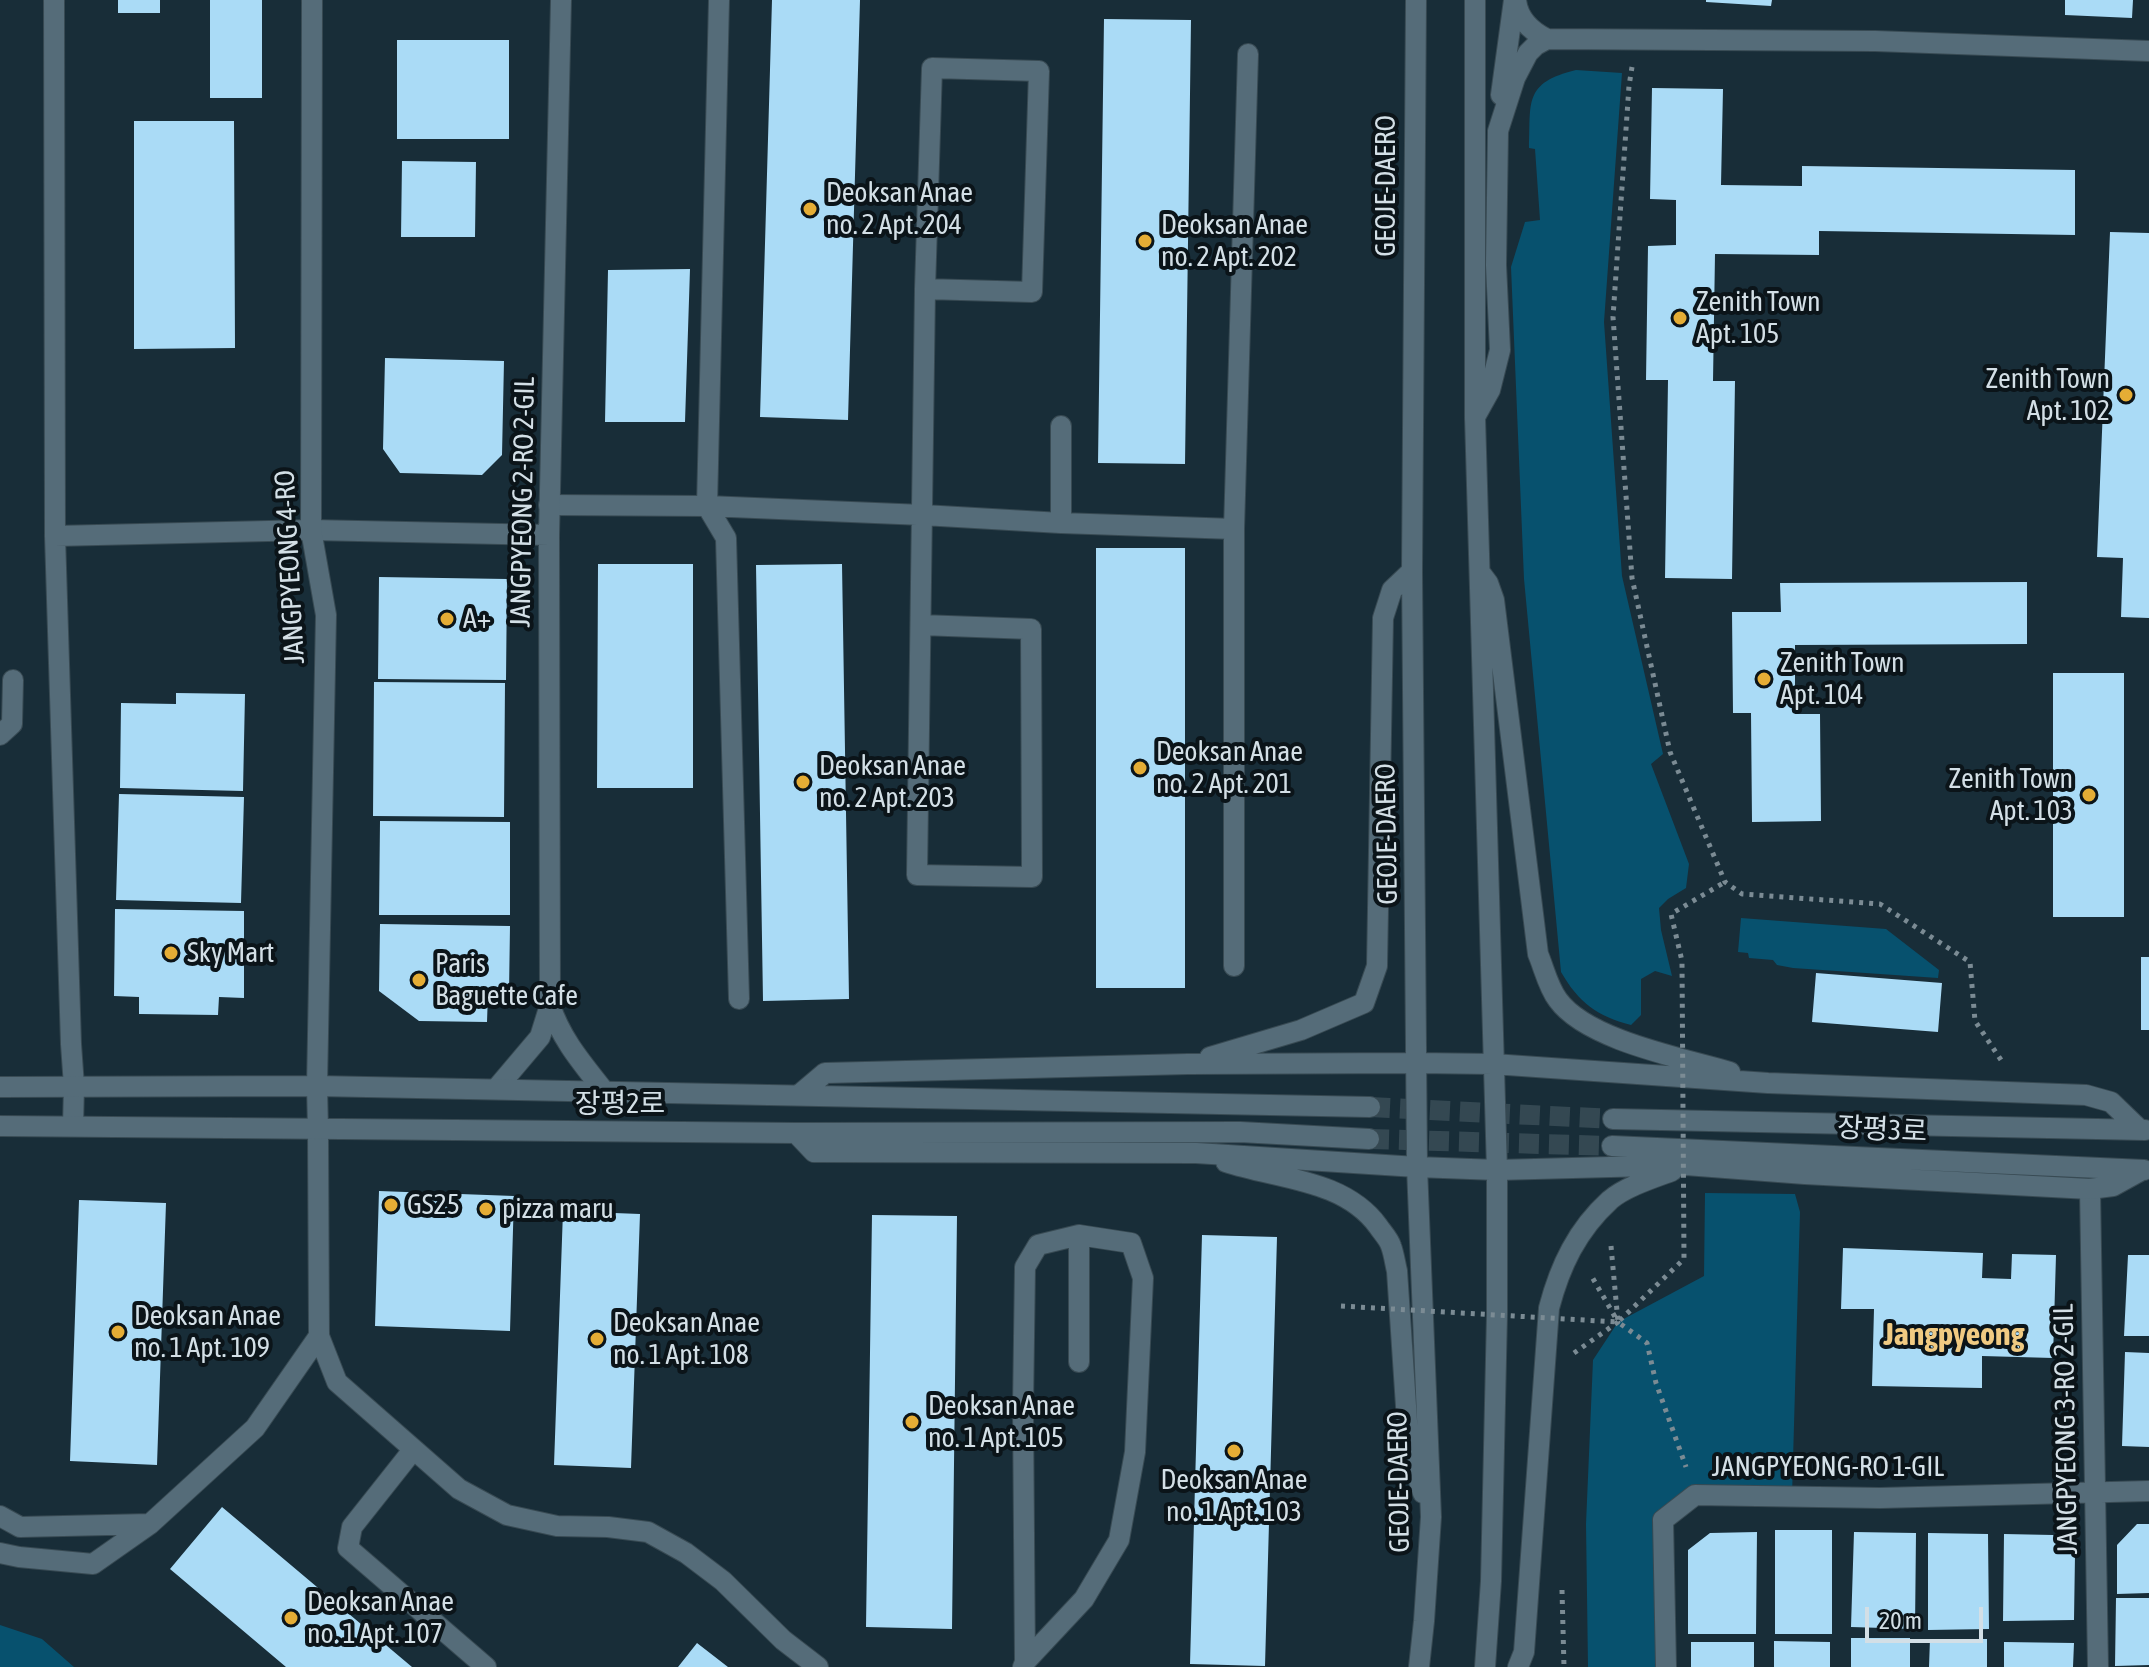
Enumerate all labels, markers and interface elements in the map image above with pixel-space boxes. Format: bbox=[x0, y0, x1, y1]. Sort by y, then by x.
street label: GEOJE-DAERO bbox=[1369, 115, 1403, 257]
place label: Deoksan Anae no. 2 Apt. 204 bbox=[826, 176, 973, 242]
marker: Deoksan Anae no. 2 Apt. 204 bbox=[801, 200, 819, 218]
place label: Deoksan Anae no. 2 Apt. 202 bbox=[1161, 208, 1308, 274]
marker: Deoksan Anae no. 2 Apt. 202 bbox=[1136, 232, 1154, 250]
place label: Zenith Town Apt. 105 bbox=[1696, 285, 1821, 351]
marker: Zenith Town Apt. 105 bbox=[1671, 309, 1689, 327]
place label: Zenith Town Apt. 102 bbox=[1985, 362, 2110, 428]
street label: JANGPYEONG 2-RO 2-GIL bbox=[504, 376, 542, 628]
marker: Zenith Town Apt. 102 bbox=[2117, 386, 2135, 404]
street label: JANGPYEONG 4-RO bbox=[268, 469, 312, 665]
place label: A+ bbox=[463, 602, 491, 636]
marker: A+ bbox=[438, 610, 456, 628]
place label: Zenith Town Apt. 104 bbox=[1780, 646, 1905, 712]
marker: Zenith Town Apt. 104 bbox=[1755, 670, 1773, 688]
place label: Deoksan Anae no. 2 Apt. 201 bbox=[1156, 735, 1303, 801]
place label: Deoksan Anae no. 2 Apt. 203 bbox=[819, 749, 966, 815]
marker: Deoksan Anae no. 2 Apt. 201 bbox=[1131, 759, 1149, 777]
place label: Zenith Town Apt. 103 bbox=[1948, 762, 2073, 828]
street label: GEOJE-DAERO bbox=[1369, 763, 1405, 905]
marker: Deoksan Anae no. 2 Apt. 203 bbox=[794, 773, 812, 791]
marker: Zenith Town Apt. 103 bbox=[2080, 786, 2098, 804]
place label: Sky Mart bbox=[187, 936, 274, 970]
marker: Sky Mart bbox=[162, 944, 180, 962]
place label: Paris Baguette Cafe bbox=[435, 947, 578, 1013]
marker: Paris Baguette Cafe bbox=[410, 971, 428, 989]
street label: 장평2로 bbox=[575, 1087, 665, 1121]
street label: 장평3로 bbox=[1836, 1111, 1928, 1149]
place label: GS25 bbox=[407, 1188, 460, 1222]
place label: pizza maru bbox=[502, 1192, 614, 1226]
marker: GS25 bbox=[382, 1196, 400, 1214]
marker: pizza maru bbox=[477, 1200, 495, 1218]
place label: Deoksan Anae no. 1 Apt. 109 bbox=[134, 1299, 281, 1365]
street label: JANGPYEONG 3-RO 2-GIL bbox=[2047, 1303, 2085, 1555]
place label: Deoksan Anae no. 1 Apt. 108 bbox=[613, 1306, 760, 1372]
district label: Jangpyeong bbox=[1884, 1316, 2024, 1354]
marker: Deoksan Anae no. 1 Apt. 109 bbox=[109, 1323, 127, 1341]
marker: Deoksan Anae no. 1 Apt. 108 bbox=[588, 1330, 606, 1348]
place label: Deoksan Anae no. 1 Apt. 105 bbox=[928, 1389, 1075, 1455]
street label: GEOJE-DAERO bbox=[1381, 1411, 1417, 1553]
marker: Deoksan Anae no. 1 Apt. 105 bbox=[903, 1413, 921, 1431]
marker: Deoksan Anae no. 1 Apt. 103 bbox=[1225, 1442, 1243, 1460]
street label: JANGPYEONG-RO 1-GIL bbox=[1712, 1450, 1944, 1484]
place label: Deoksan Anae no. 1 Apt. 103 bbox=[1160, 1463, 1308, 1529]
place label: Deoksan Anae no. 1 Apt. 107 bbox=[307, 1585, 454, 1651]
scale bar bbox=[1869, 1591, 1987, 1641]
text: 20 m bbox=[1879, 1607, 1922, 1634]
marker: Deoksan Anae no. 1 Apt. 107 bbox=[282, 1609, 300, 1627]

